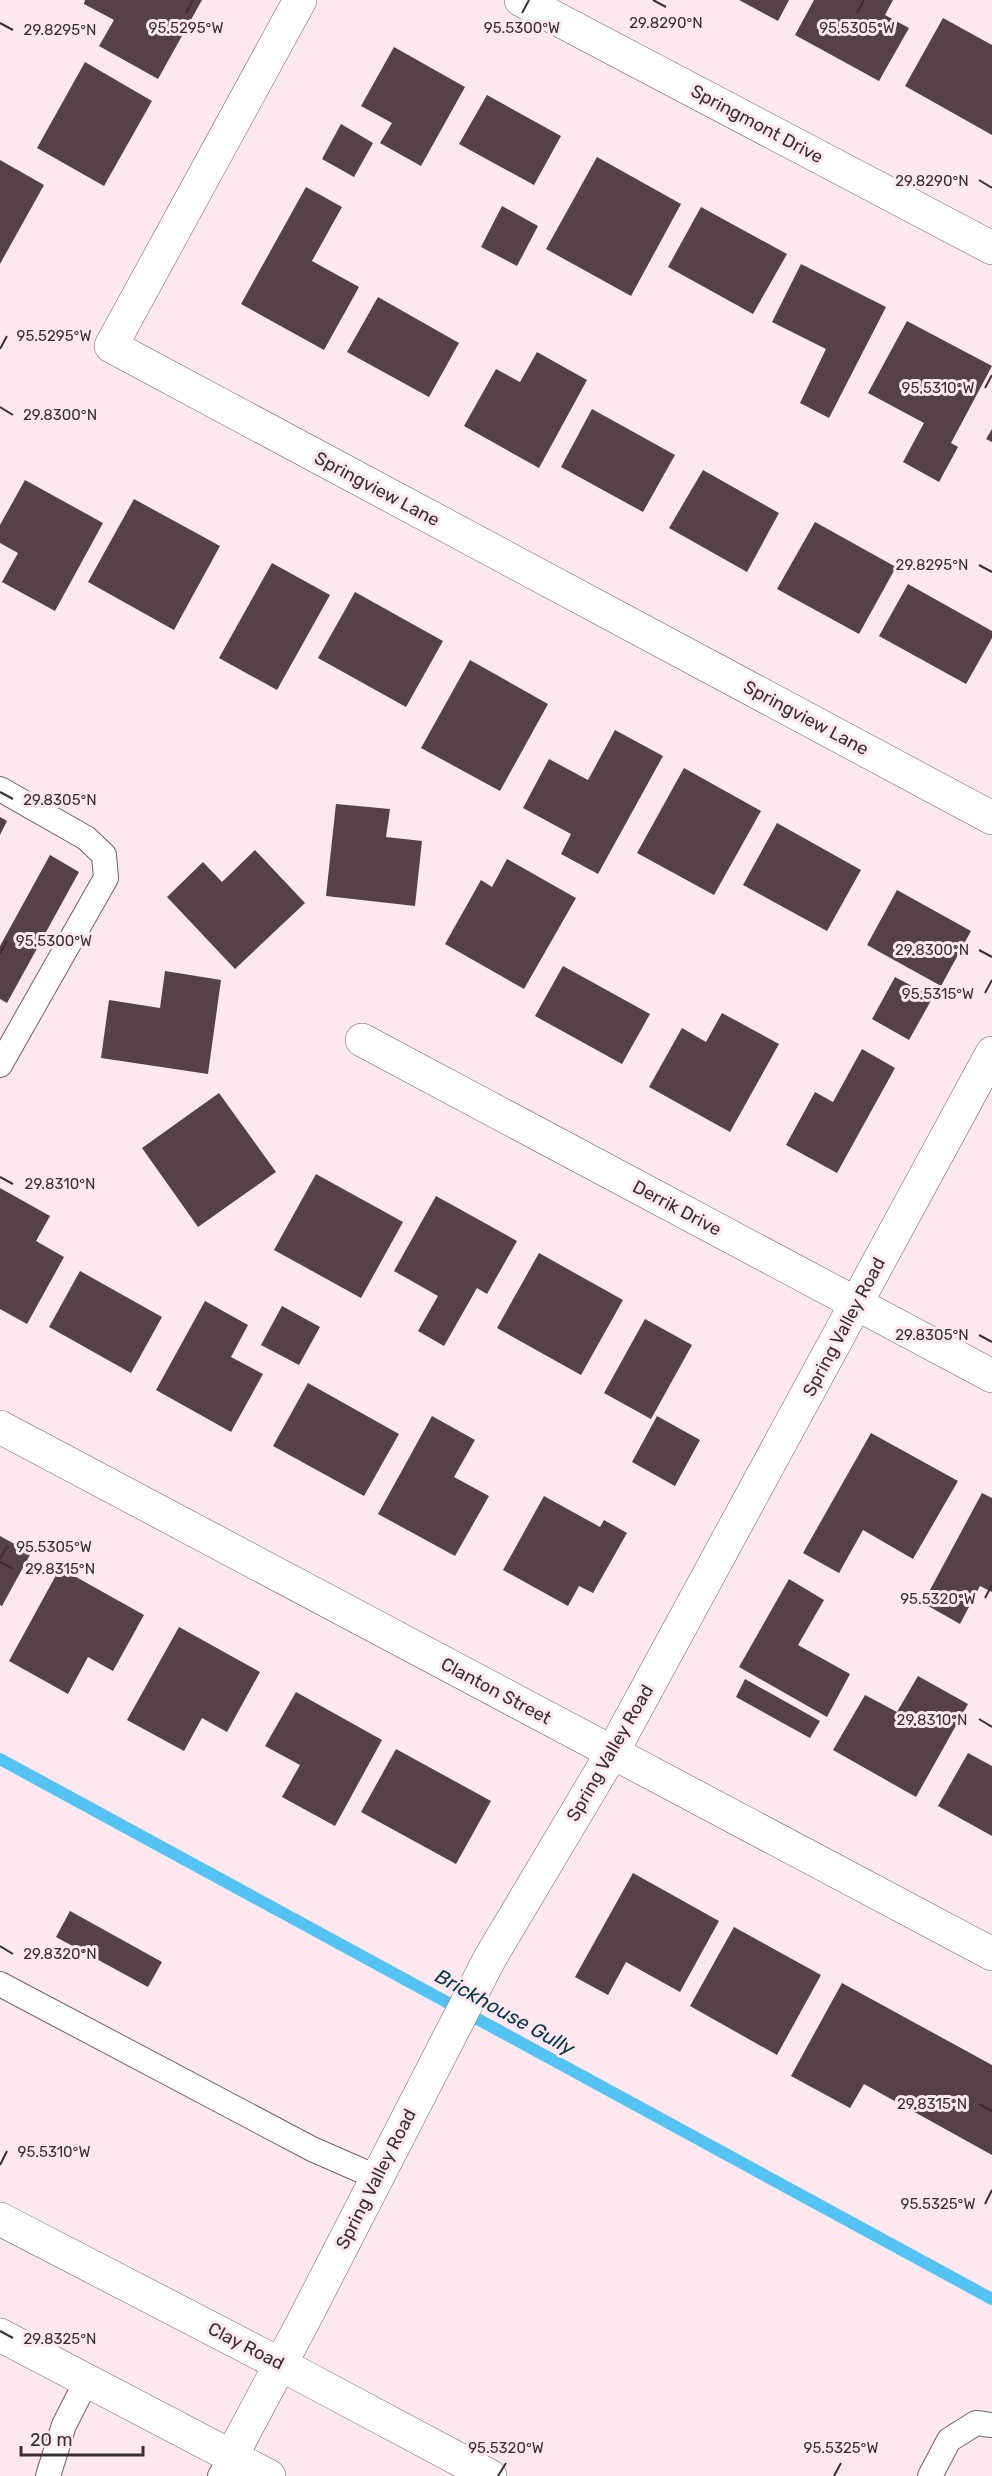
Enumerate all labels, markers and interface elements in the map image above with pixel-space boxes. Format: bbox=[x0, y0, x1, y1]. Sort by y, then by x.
text: 29.8290°N bbox=[629, 14, 703, 32]
text: 95.5295°W bbox=[149, 19, 223, 37]
text: 95.5300°W bbox=[484, 19, 560, 37]
text: 95.5305°W bbox=[819, 19, 895, 37]
text: 29.8295°N bbox=[24, 21, 96, 39]
street label: Springmont Drive bbox=[687, 80, 827, 168]
text: 29.8290°N bbox=[895, 172, 969, 190]
text: 95.5295°W bbox=[17, 327, 91, 345]
text: 95.5310°W bbox=[902, 379, 974, 397]
text: 29.8300°N bbox=[23, 406, 97, 424]
street label: Springview Lane bbox=[311, 447, 443, 531]
text: 29.8295°N bbox=[896, 556, 968, 574]
street label: Springview Lane bbox=[740, 676, 872, 760]
text: 29.8305°N bbox=[23, 791, 97, 809]
text: 95.5300°W bbox=[16, 932, 92, 950]
text: 29.8300°N bbox=[895, 941, 969, 959]
text: 95.5315°W bbox=[902, 985, 974, 1003]
text: 29.8310°N bbox=[25, 1175, 95, 1193]
street label: Derrik Drive bbox=[629, 1175, 725, 1241]
street label: Spring Valley Road bbox=[798, 1254, 890, 1400]
text: 29.8305°N bbox=[895, 1326, 969, 1344]
text: 95.5305°W bbox=[16, 1538, 92, 1556]
text: 29.8315°N bbox=[25, 1560, 95, 1578]
text: 95.5320°W bbox=[900, 1590, 976, 1608]
street label: Clanton Street bbox=[437, 1653, 555, 1729]
street label: Spring Valley Road bbox=[562, 1681, 658, 1825]
text: 29.8310°N bbox=[897, 1711, 967, 1729]
text: 29.8320°N bbox=[23, 1945, 97, 1963]
water label: Brickhouse Gully bbox=[431, 1964, 580, 2061]
text: 29.8315°N bbox=[897, 2095, 967, 2113]
street label: Spring Valley Road bbox=[331, 2105, 421, 2253]
text: 95.5310°W bbox=[18, 2143, 90, 2161]
text: 95.5325°W bbox=[901, 2195, 975, 2213]
street label: Clay Road bbox=[204, 2317, 288, 2375]
text: 29.8325°N bbox=[24, 2330, 96, 2348]
scale bar bbox=[21, 2419, 142, 2457]
text: 20 m bbox=[30, 2429, 72, 2451]
text: 95.5320°W bbox=[468, 2439, 544, 2457]
text: 95.5325°W bbox=[804, 2439, 878, 2457]

